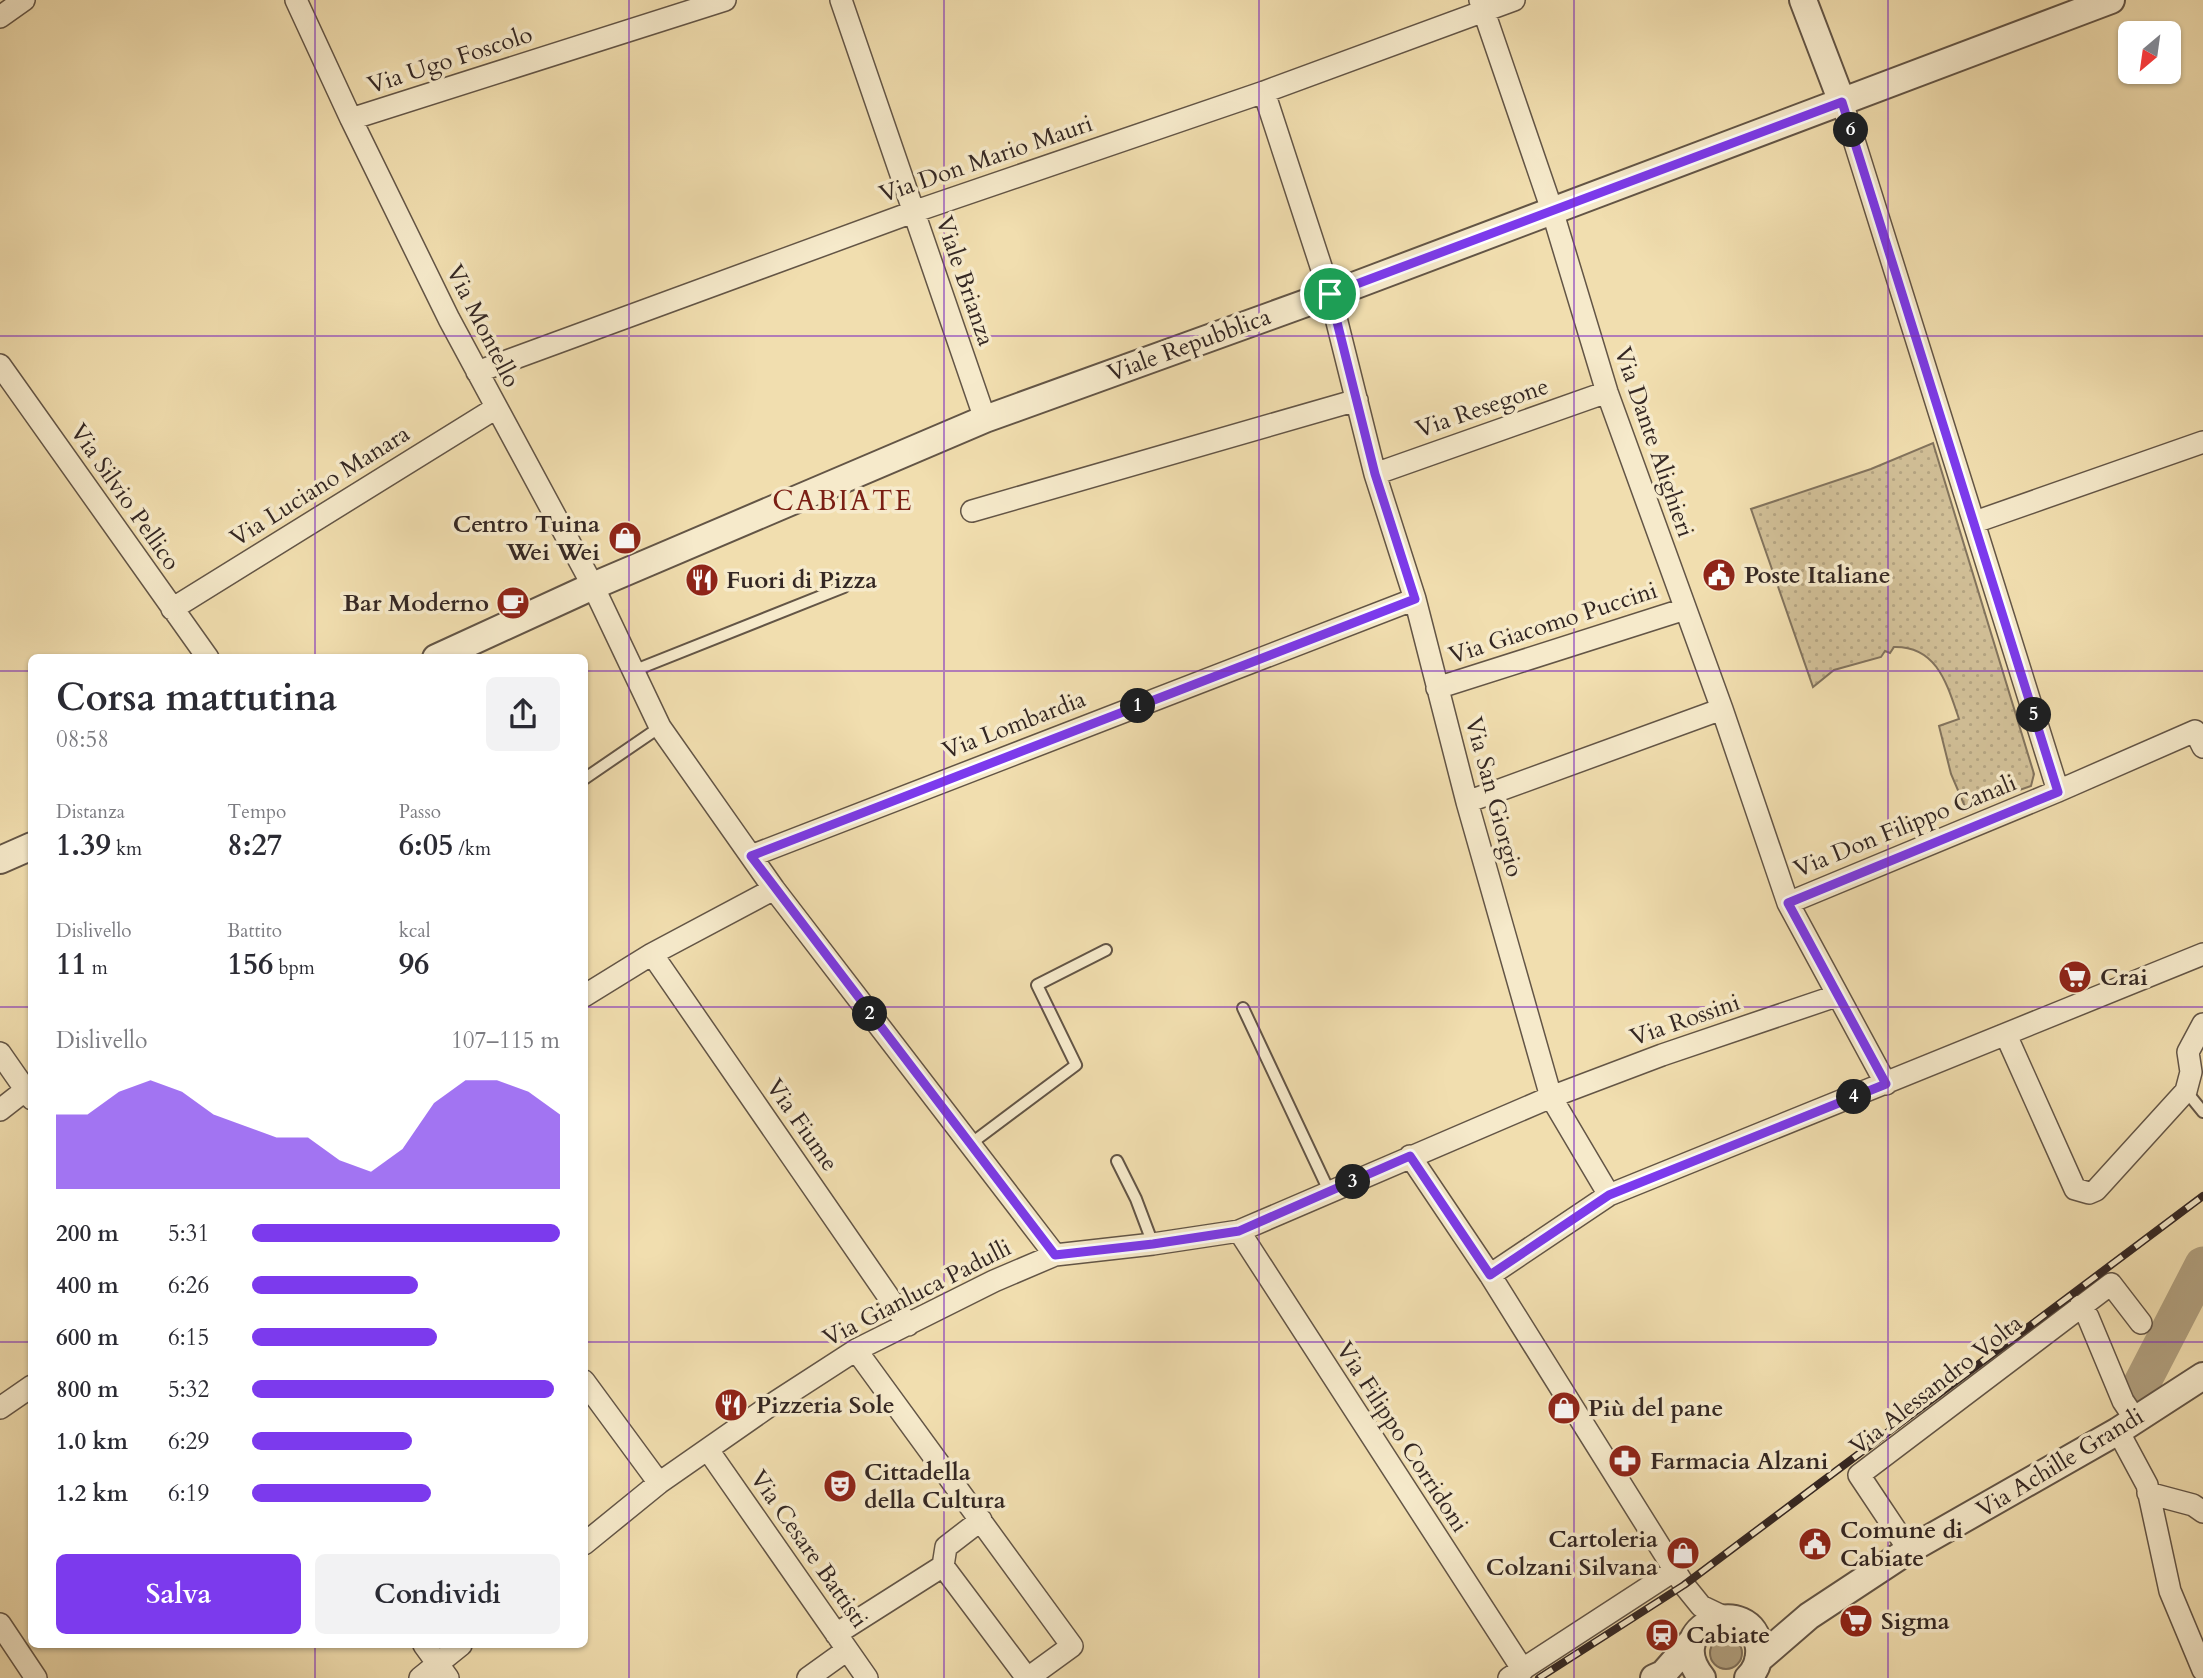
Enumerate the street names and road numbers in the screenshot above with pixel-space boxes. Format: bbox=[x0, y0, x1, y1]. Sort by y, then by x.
street label: Via Ugo Foscolo bbox=[363, 18, 537, 102]
street label: Via Don Mario Mauri bbox=[875, 107, 1097, 211]
street label: Viale Brianza bbox=[927, 212, 1003, 351]
street label: Via Montello bbox=[438, 259, 528, 393]
street label: Viale Repubblica bbox=[1103, 300, 1276, 390]
street label: Via Dante Alighieri bbox=[1606, 342, 1702, 542]
street label: Via Resegone bbox=[1411, 370, 1553, 446]
street label: Via Silvio Pellico bbox=[62, 417, 188, 577]
street label: Via Luciano Manara bbox=[224, 417, 417, 555]
street label: Via Giacomo Puccini bbox=[1445, 574, 1662, 672]
street label: Via Lombardia bbox=[938, 682, 1091, 767]
street label: Via San Giorgio bbox=[1457, 713, 1531, 881]
street label: Via Don Filippo Canali bbox=[1789, 766, 2022, 886]
street label: Via Rossini bbox=[1626, 986, 1745, 1054]
street label: Via Fiume bbox=[758, 1072, 846, 1178]
street label: Via Gianluca Padulli bbox=[817, 1231, 1017, 1355]
street label: Via Alessandro Volta bbox=[1843, 1307, 2030, 1463]
street label: Via Filippo Corridoni bbox=[1328, 1335, 1476, 1539]
street label: Via Achille Grandi bbox=[1970, 1400, 2150, 1526]
street label: Via Cesare Battisti bbox=[742, 1463, 876, 1635]

